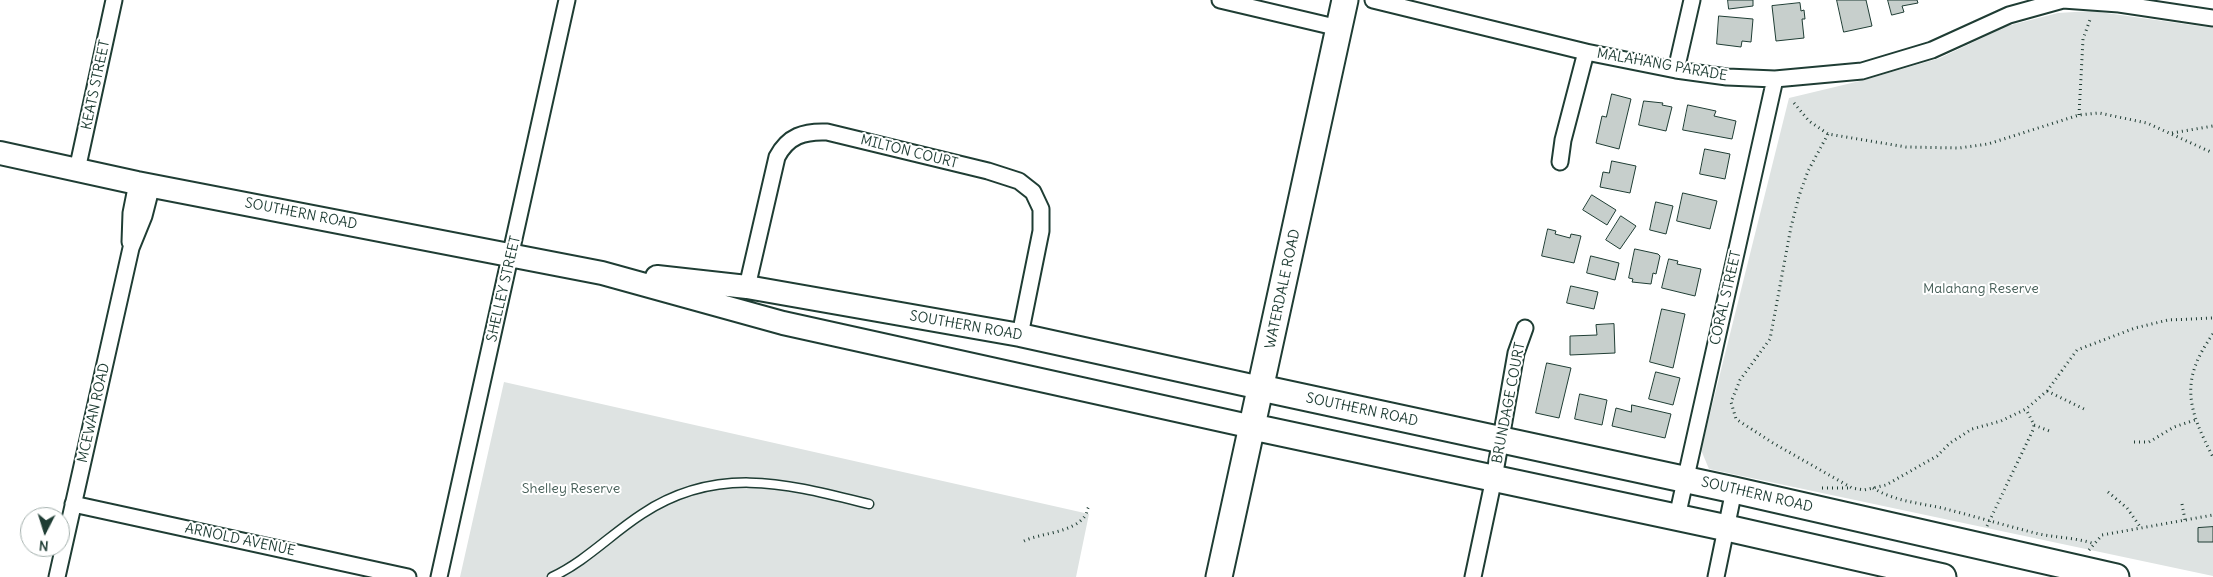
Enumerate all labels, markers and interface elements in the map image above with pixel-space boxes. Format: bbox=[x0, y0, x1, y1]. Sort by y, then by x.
street label: KEATS STREET bbox=[78, 39, 114, 131]
street label: MALAHANG PARADE bbox=[1595, 45, 1729, 85]
street label: MILTON COURT bbox=[859, 132, 959, 172]
street label: SOUTHERN ROAD bbox=[243, 195, 359, 233]
street label: WATERDALE ROAD bbox=[1262, 228, 1304, 350]
street label: SHELLEY STREET bbox=[484, 234, 524, 344]
street label: CORAL STREET bbox=[1707, 249, 1745, 347]
park label: Malahang Reserve bbox=[1923, 281, 2039, 297]
street label: SOUTHERN ROAD bbox=[908, 308, 1024, 344]
street label: BRUNDAGE COURT bbox=[1489, 341, 1529, 465]
street label: MCEWAN ROAD bbox=[74, 362, 114, 464]
street label: SOUTHERN ROAD bbox=[1304, 390, 1420, 430]
street label: SOUTHERN ROAD bbox=[1699, 474, 1815, 516]
park label: Shelley Reserve bbox=[522, 481, 620, 497]
north arrow bbox=[20, 507, 70, 557]
street label: ARNOLD AVENUE bbox=[183, 520, 297, 560]
text: N bbox=[38, 537, 49, 555]

